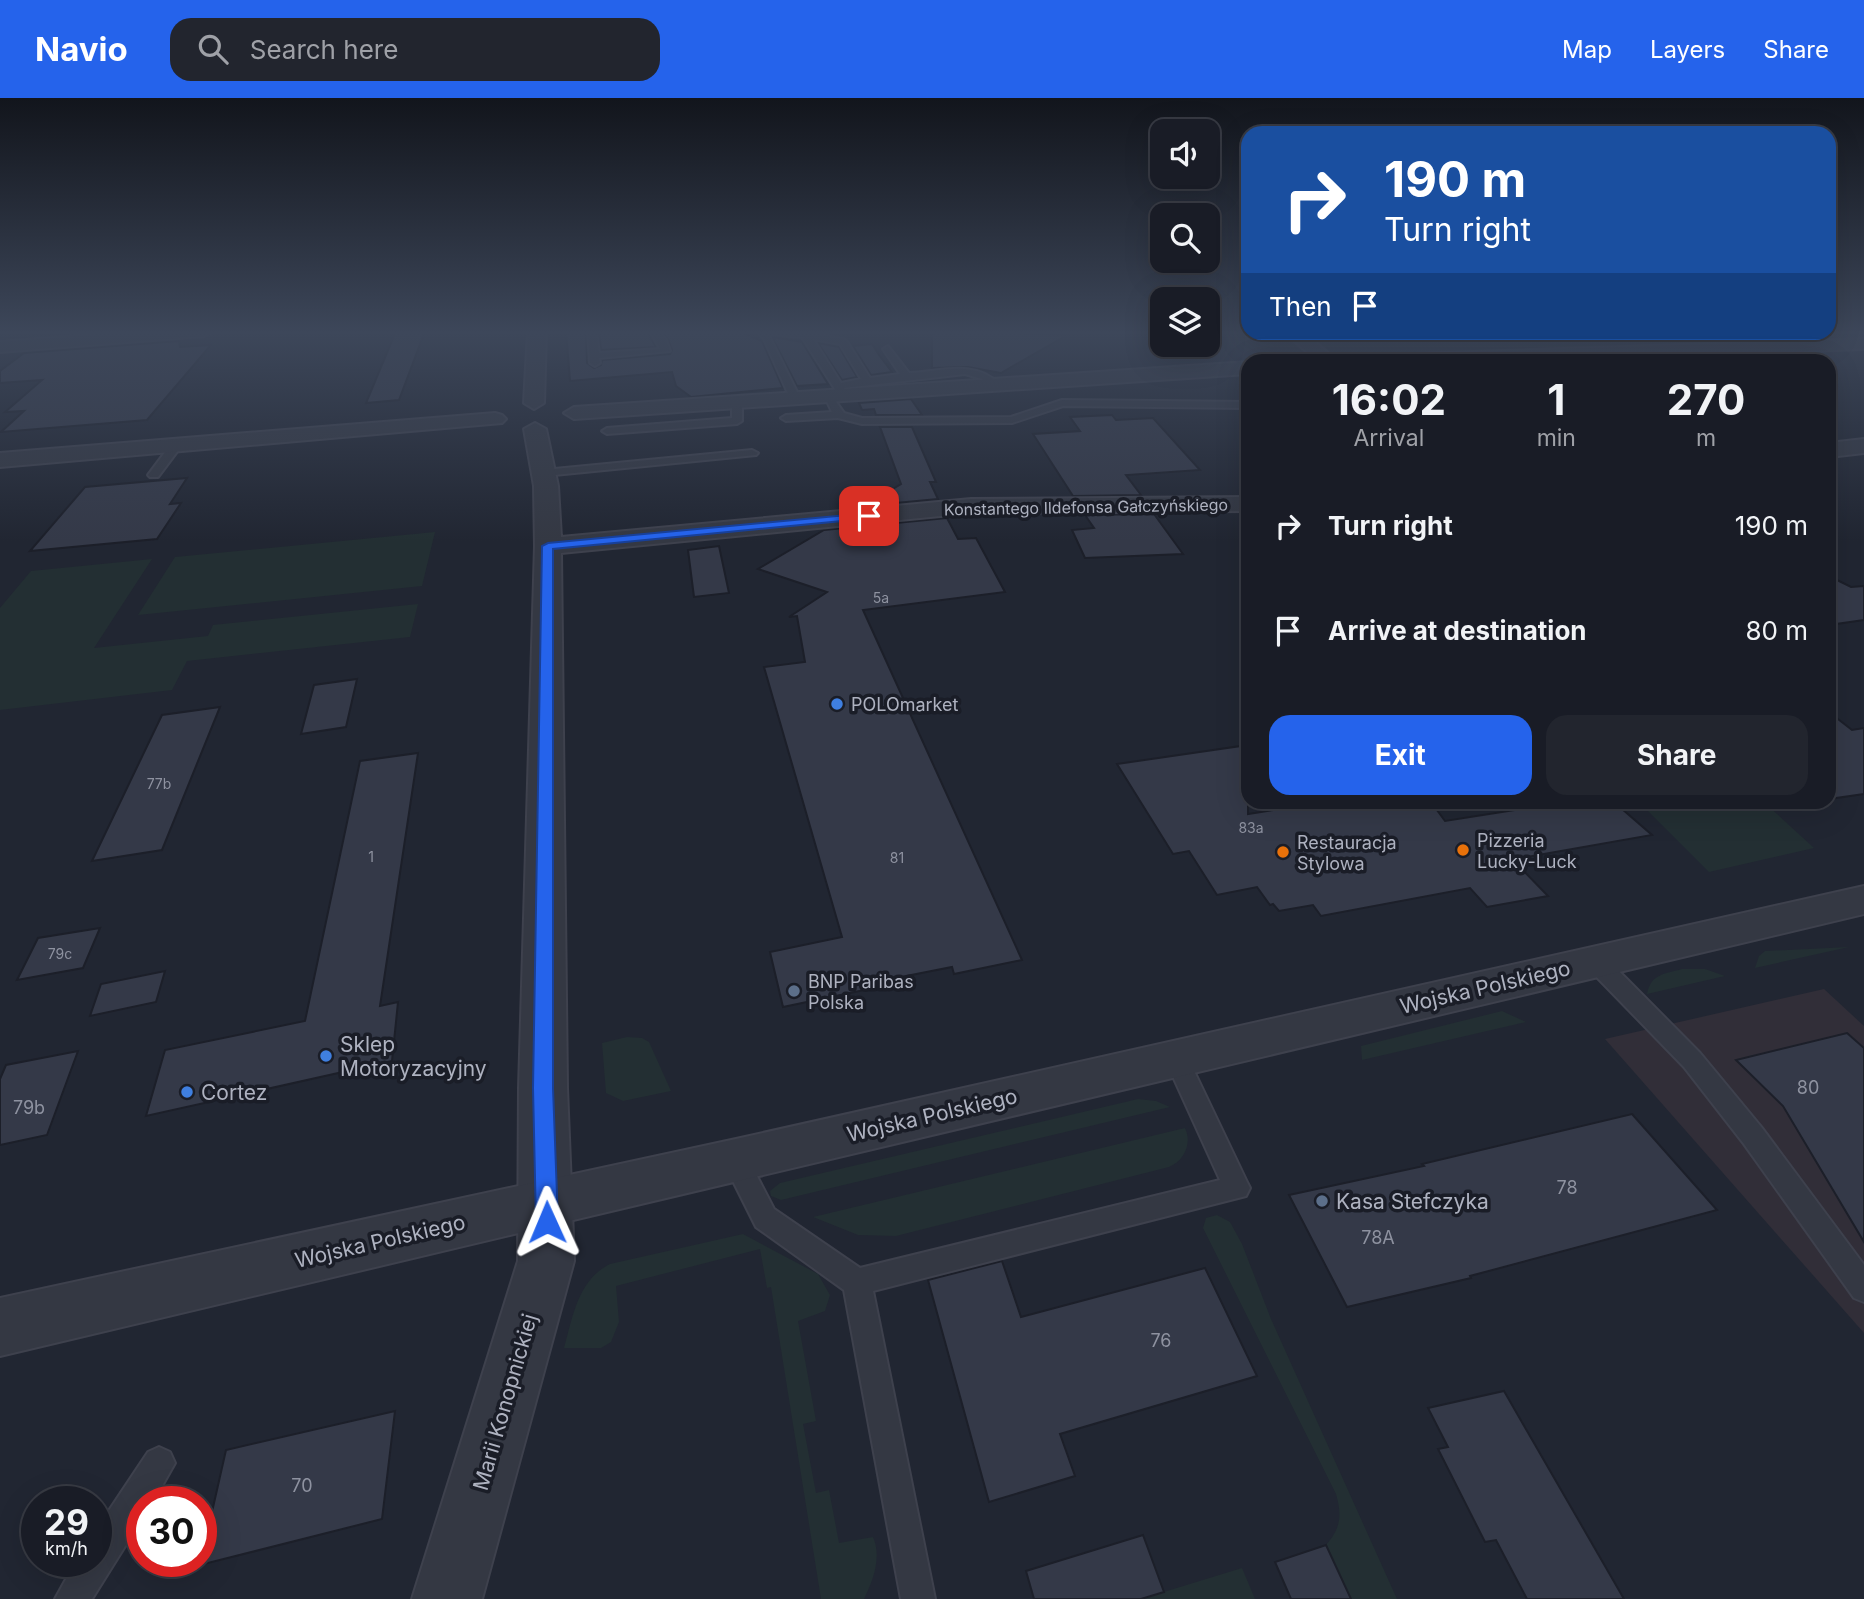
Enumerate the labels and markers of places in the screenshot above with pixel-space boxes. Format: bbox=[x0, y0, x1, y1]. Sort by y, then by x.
pin bbox=[839, 486, 899, 546]
place label: POLOmarket bbox=[851, 694, 959, 715]
marker: POLOmarket bbox=[829, 696, 845, 712]
place label: Pizzeria Lucky-Luck bbox=[1477, 830, 1577, 872]
place label: Restauracja Stylowa bbox=[1297, 832, 1397, 874]
marker: Pizzeria Lucky-Luck bbox=[1455, 842, 1471, 858]
marker: Restauracja Stylowa bbox=[1275, 844, 1291, 860]
place label: BNP Paribas Polska bbox=[808, 971, 914, 1013]
marker: BNP Paribas Polska bbox=[786, 983, 802, 999]
place label: Sklep Motoryzacyjny bbox=[340, 1032, 487, 1081]
marker: Sklep Motoryzacyjny bbox=[318, 1048, 334, 1064]
place label: Cortez bbox=[201, 1080, 267, 1105]
marker: Cortez bbox=[179, 1084, 195, 1100]
place label: Kasa Stefczyka bbox=[1336, 1189, 1489, 1214]
marker: Kasa Stefczyka bbox=[1314, 1193, 1330, 1209]

